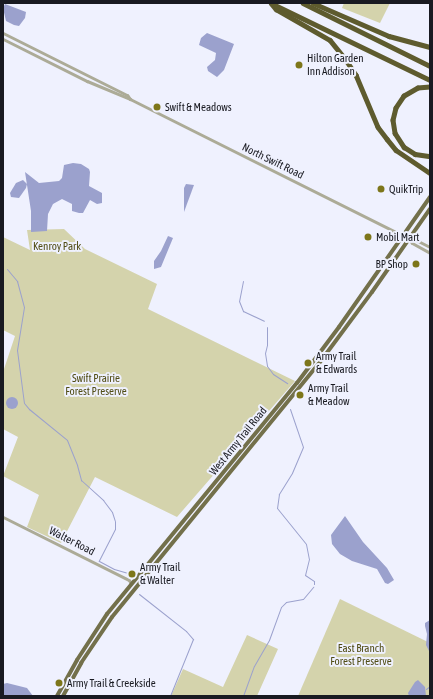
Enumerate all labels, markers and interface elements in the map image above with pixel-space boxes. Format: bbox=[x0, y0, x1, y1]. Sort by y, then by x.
place label: Hilton Garden Inn Addison bbox=[307, 52, 364, 78]
marker: Hilton Garden Inn Addison bbox=[294, 60, 304, 70]
place label: Swift & Meadows bbox=[165, 100, 232, 114]
marker: Swift & Meadows bbox=[152, 102, 162, 112]
street label: North Swift Road bbox=[240, 140, 306, 182]
place label: QuikTrip bbox=[389, 182, 423, 196]
marker: QuikTrip bbox=[376, 184, 386, 194]
place label: Mobil Mart bbox=[376, 230, 419, 244]
marker: Mobil Mart bbox=[363, 232, 373, 242]
park label: Kenroy Park bbox=[33, 239, 81, 253]
place label: BP Shop bbox=[376, 257, 408, 271]
marker: BP Shop bbox=[411, 259, 421, 269]
place label: Army Trail & Edwards bbox=[316, 350, 357, 376]
marker: Army Trail & Edwards bbox=[303, 358, 313, 368]
park label: Swift Prairie Forest Preserve bbox=[65, 372, 127, 398]
place label: Army Trail & Meadow bbox=[308, 382, 350, 408]
marker: Army Trail & Meadow bbox=[295, 390, 305, 400]
street label: West Army Trail Road bbox=[206, 404, 270, 478]
street label: Walter Road bbox=[47, 524, 97, 558]
place label: Army Trail & Walter bbox=[140, 561, 180, 587]
marker: Army Trail & Walter bbox=[127, 569, 137, 579]
park label: East Branch Forest Preserve bbox=[330, 642, 392, 668]
place label: Army Trail & Creekside bbox=[67, 676, 156, 690]
marker: Army Trail & Creekside bbox=[54, 678, 64, 688]

